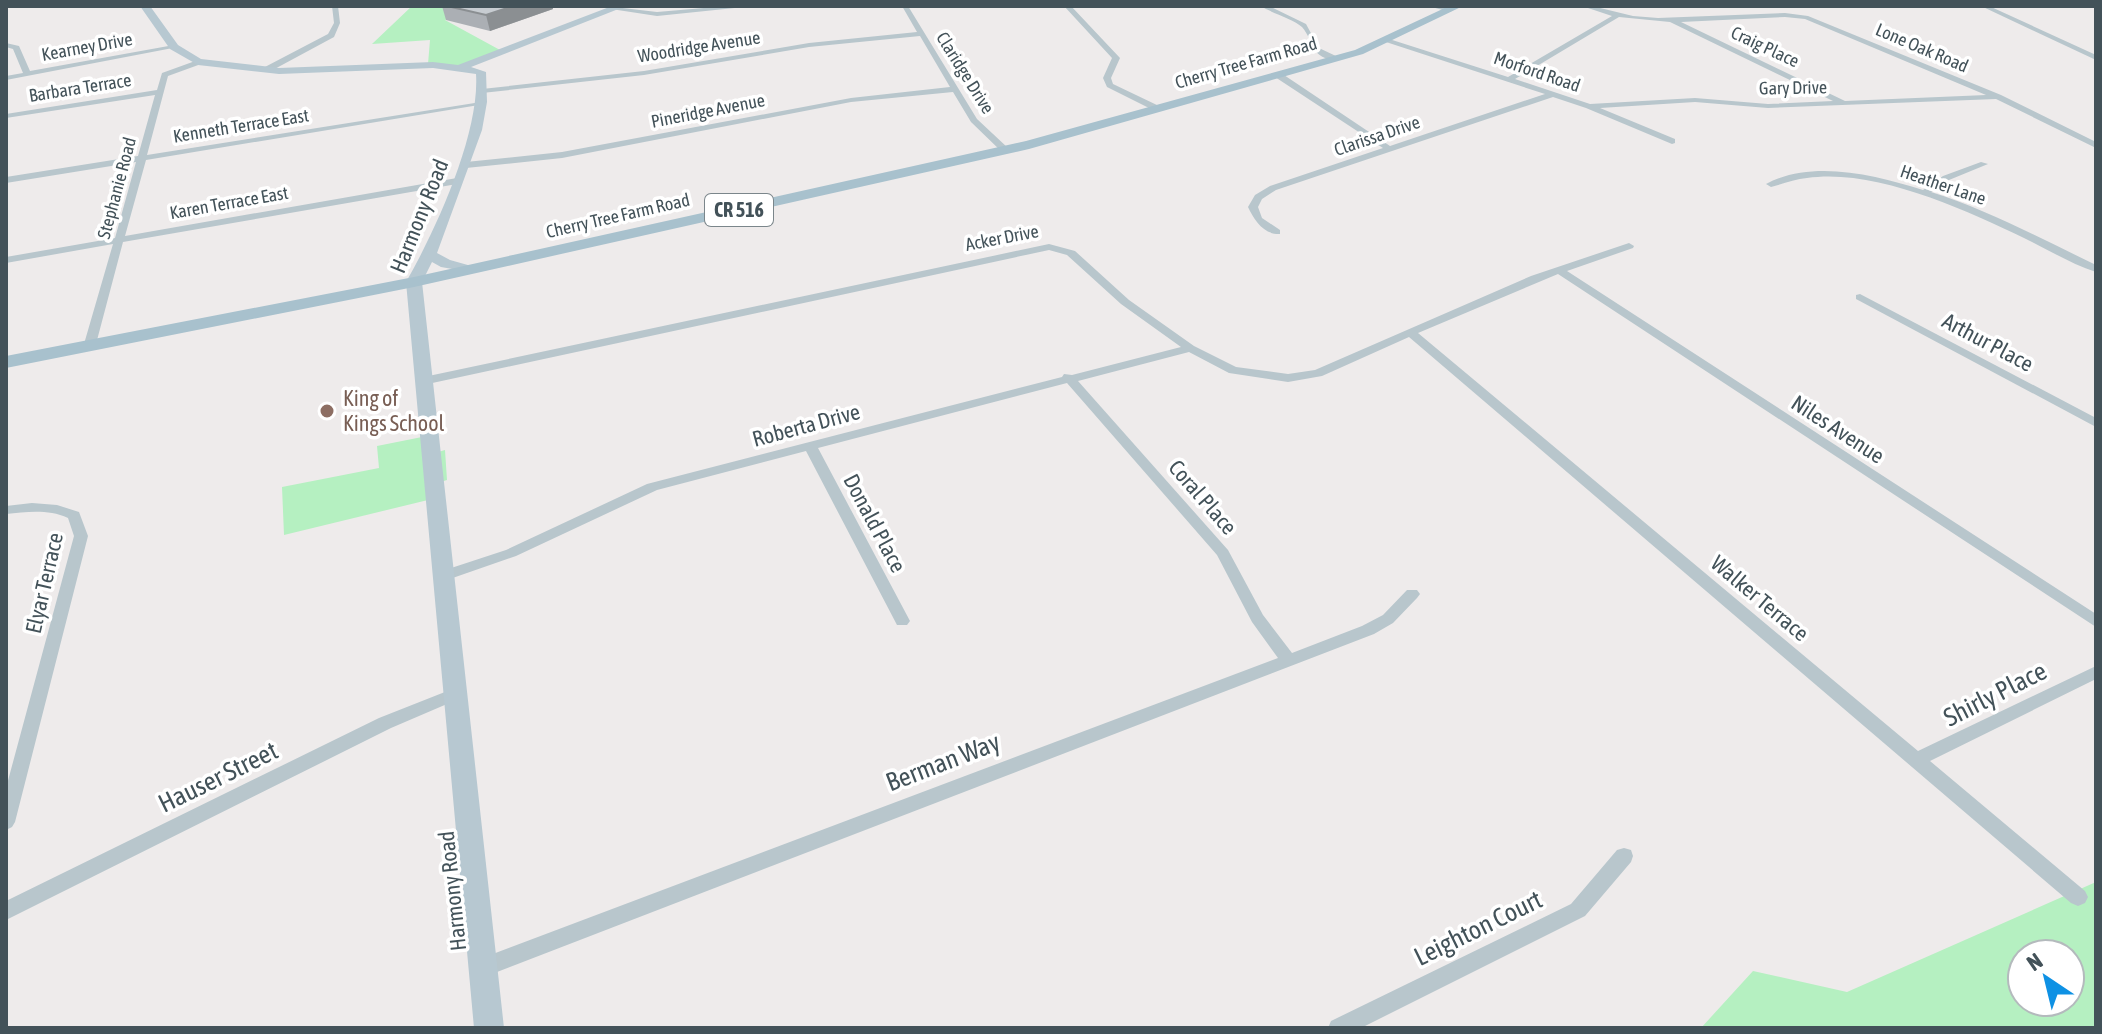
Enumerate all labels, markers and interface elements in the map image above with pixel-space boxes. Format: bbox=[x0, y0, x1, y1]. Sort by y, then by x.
street label: Lone Oak Road bbox=[1873, 19, 1972, 76]
street label: Craig Place bbox=[1728, 22, 1803, 71]
street label: Woodridge Avenue bbox=[636, 26, 762, 67]
street label: Kearney Drive bbox=[40, 28, 134, 65]
street label: Claridge Drive bbox=[932, 28, 999, 117]
street label: Cherry Tree Farm Road bbox=[1172, 32, 1319, 93]
street label: Morford Road bbox=[1491, 47, 1583, 96]
street label: Barbara Terrace bbox=[27, 69, 133, 106]
street label: Gary Drive bbox=[1759, 76, 1827, 99]
street label: Pineridge Avenue bbox=[649, 89, 767, 132]
street label: Kenneth Terrace East bbox=[172, 104, 310, 147]
street label: Clarissa Drive bbox=[1331, 111, 1422, 160]
street label: Stephanie Road bbox=[93, 135, 140, 241]
street label: Harmony Road bbox=[384, 155, 454, 277]
street label: Heather Lane bbox=[1898, 160, 1989, 209]
street label: Karen Terrace East bbox=[168, 182, 290, 223]
street label: Cherry Tree Farm Road bbox=[544, 189, 692, 242]
road number: CR 516 bbox=[705, 194, 773, 226]
street label: Acker Drive bbox=[964, 220, 1040, 255]
street label: Arthur Place bbox=[1938, 307, 2038, 377]
place label: King of Kings School bbox=[343, 385, 444, 436]
street label: Niles Avenue bbox=[1787, 389, 1889, 469]
street label: Roberta Drive bbox=[749, 398, 863, 452]
marker: King of Kings School bbox=[318, 402, 336, 420]
street label: Coral Place bbox=[1164, 454, 1242, 540]
street label: Donald Place bbox=[838, 469, 912, 577]
street label: Elyar Terrace bbox=[20, 530, 68, 636]
street label: Walker Terrace bbox=[1706, 550, 1814, 646]
street label: Shirly Place bbox=[1939, 655, 2051, 733]
street label: Berman Way bbox=[882, 726, 1004, 797]
street label: Hauser Street bbox=[153, 735, 283, 819]
street label: Harmony Road bbox=[433, 830, 471, 952]
street label: Leighton Court bbox=[1409, 884, 1547, 972]
north arrow bbox=[2006, 938, 2086, 1018]
text: N bbox=[2022, 947, 2047, 976]

